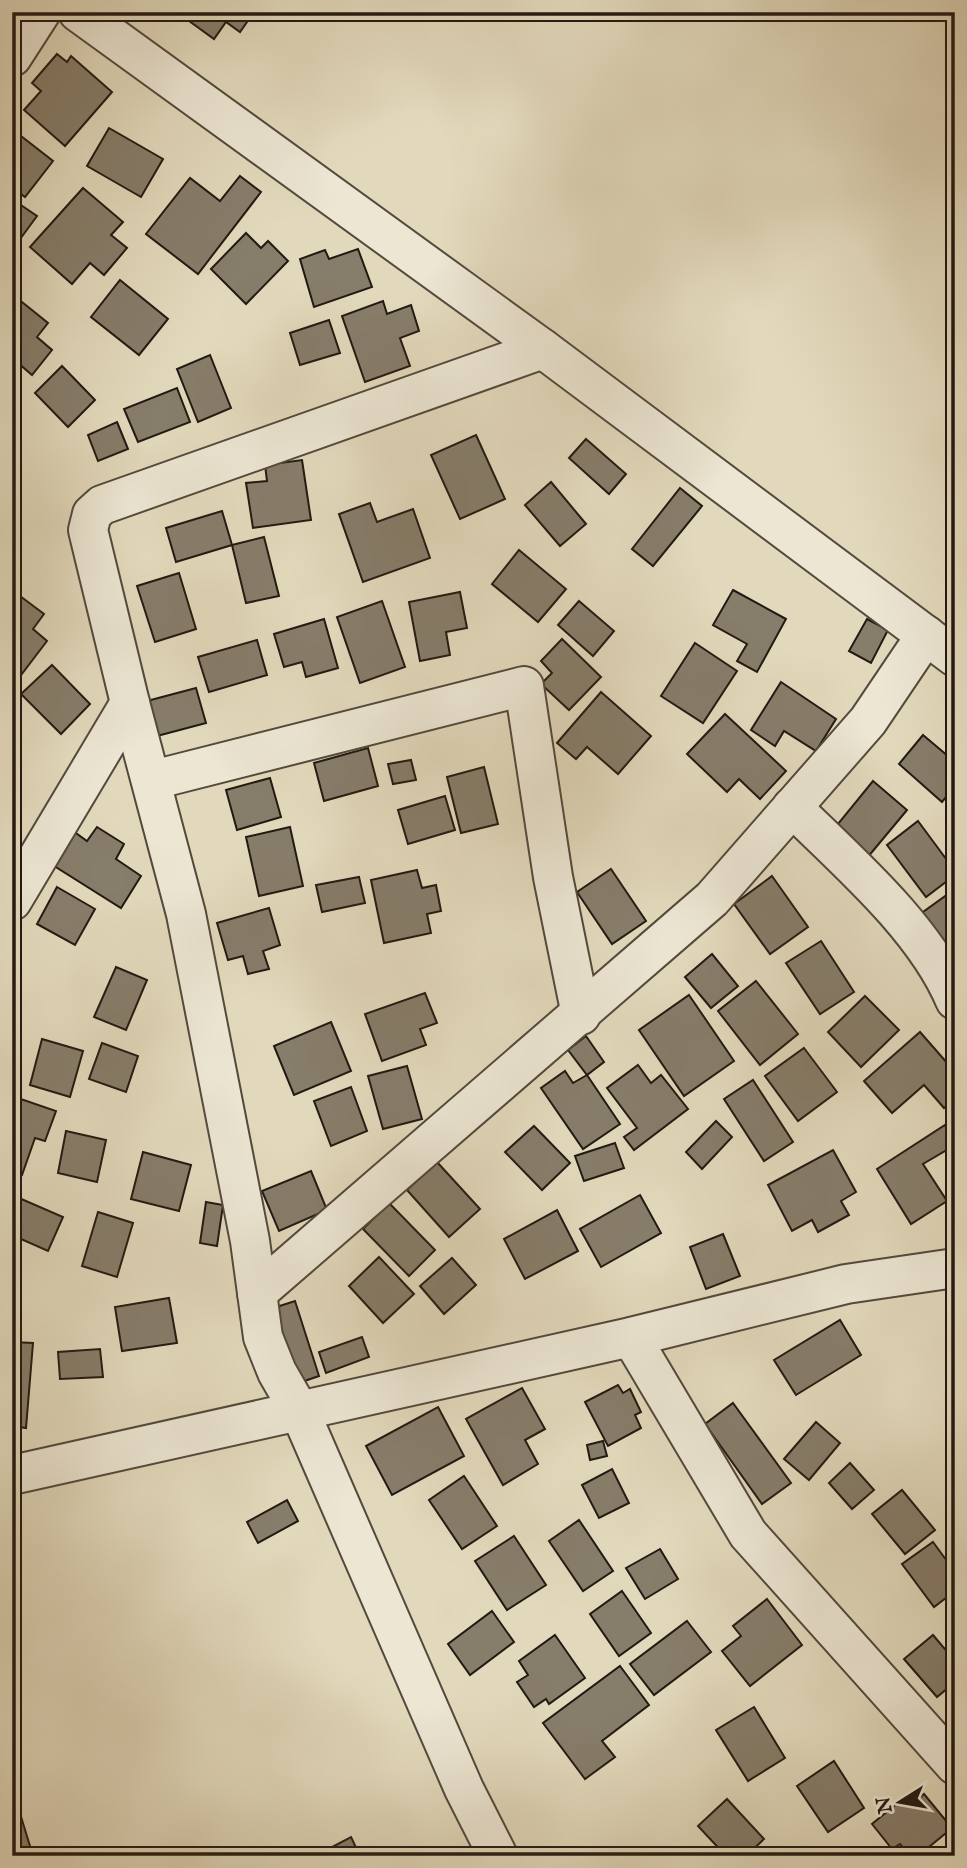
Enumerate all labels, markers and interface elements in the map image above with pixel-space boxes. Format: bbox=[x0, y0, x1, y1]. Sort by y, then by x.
north arrow bbox=[866, 1766, 936, 1836]
text: N bbox=[872, 1794, 899, 1816]

